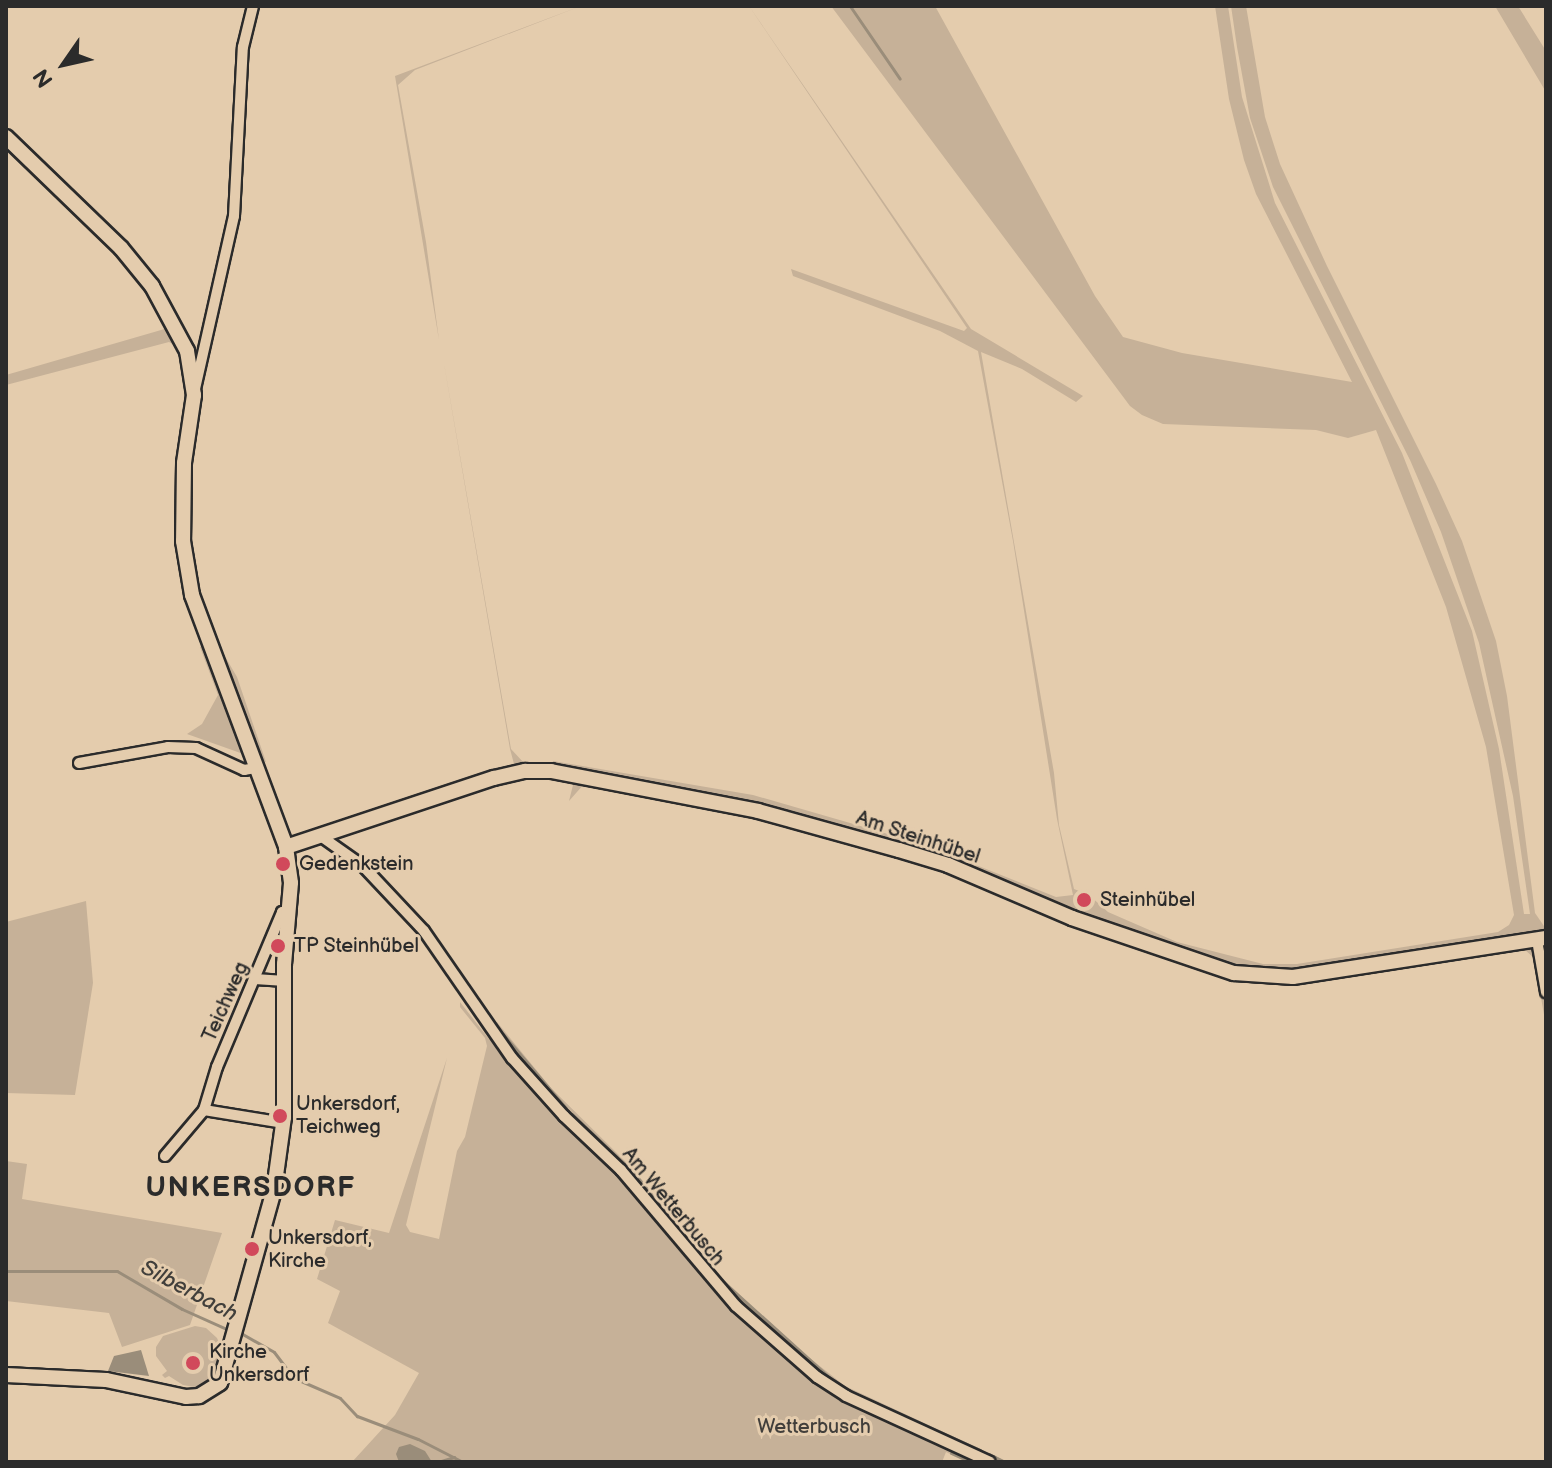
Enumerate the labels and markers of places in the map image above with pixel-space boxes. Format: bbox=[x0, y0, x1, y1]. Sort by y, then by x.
place label: Gedenkstein bbox=[299, 852, 414, 876]
marker: Gedenkstein bbox=[274, 855, 292, 873]
place label: Steinhübel bbox=[1100, 888, 1195, 912]
marker: Steinhübel bbox=[1075, 891, 1093, 909]
place label: TP Steinhübel bbox=[294, 934, 419, 958]
marker: TP Steinhübel bbox=[269, 937, 287, 955]
place label: Unkersdorf, Teichweg bbox=[296, 1092, 400, 1139]
marker: Unkersdorf, Teichweg bbox=[271, 1107, 289, 1125]
place label: Unkersdorf, Kirche bbox=[268, 1226, 372, 1273]
marker: Unkersdorf, Kirche bbox=[243, 1240, 261, 1258]
place label: Kirche Unkersdorf bbox=[209, 1340, 310, 1387]
marker: Kirche Unkersdorf bbox=[184, 1354, 202, 1372]

